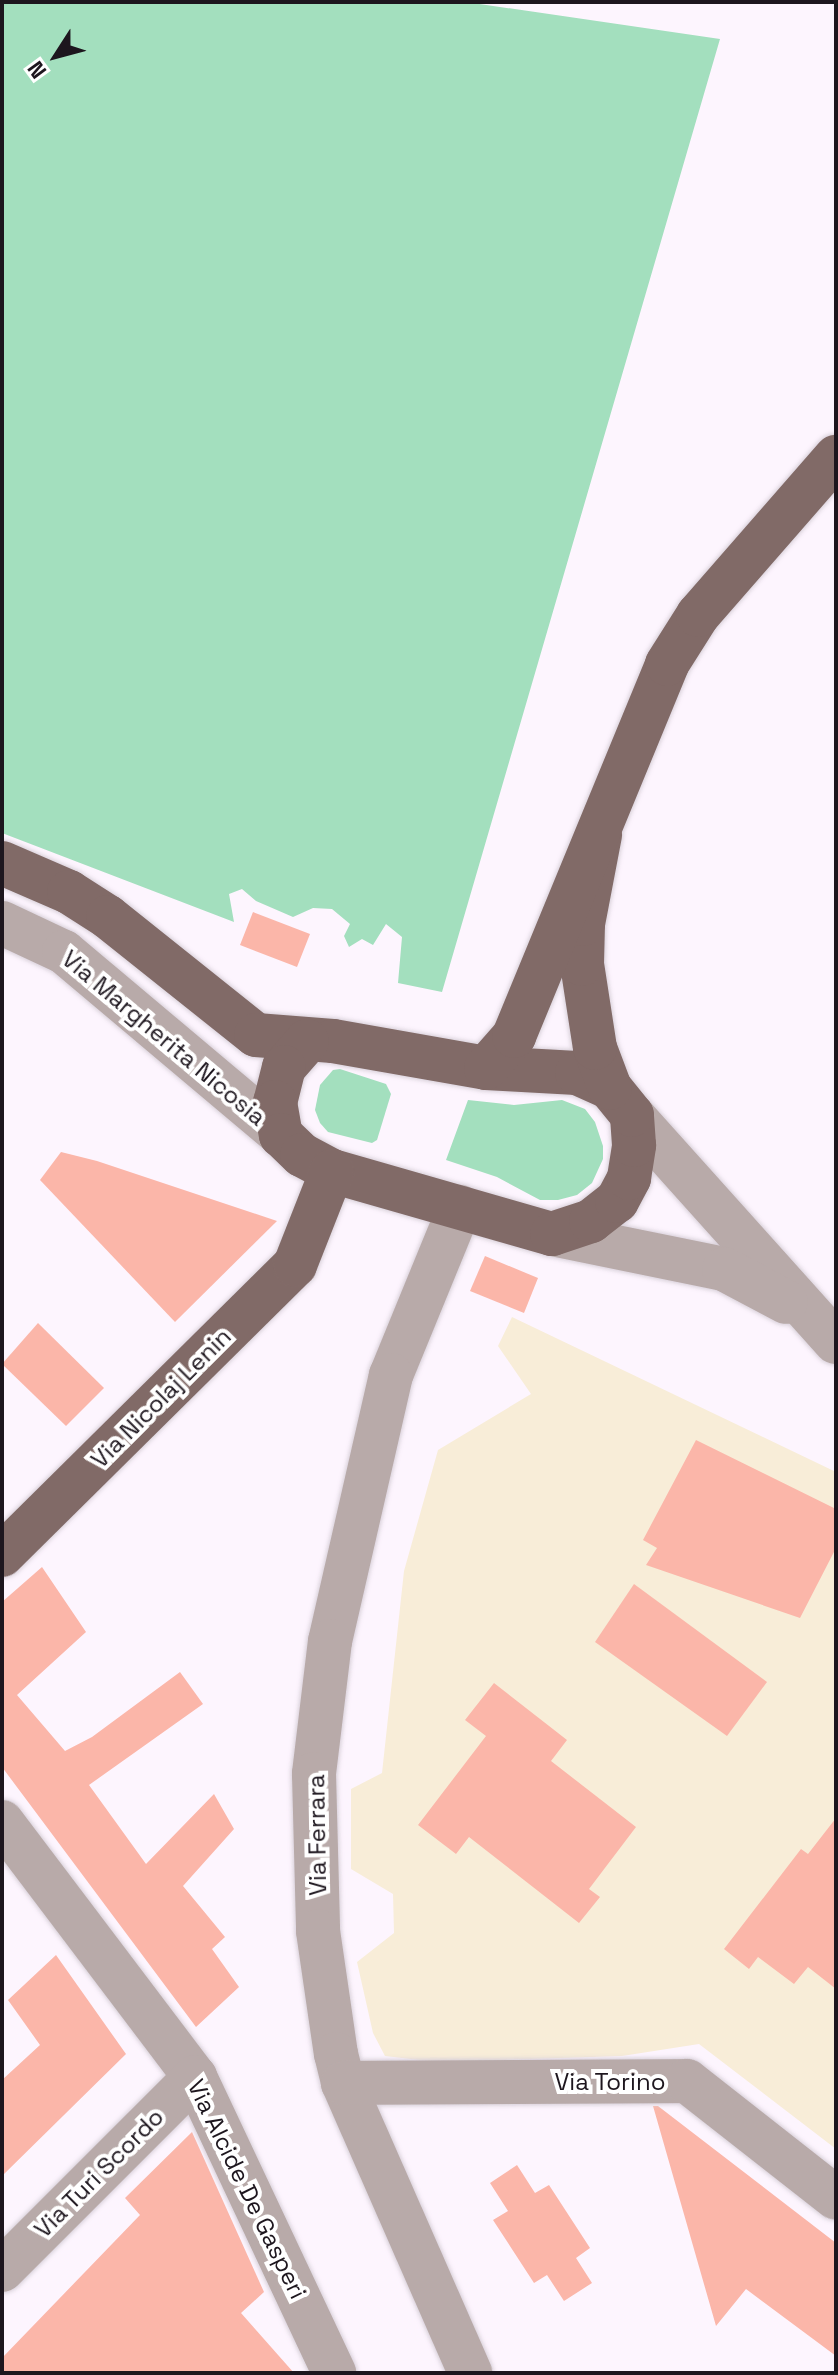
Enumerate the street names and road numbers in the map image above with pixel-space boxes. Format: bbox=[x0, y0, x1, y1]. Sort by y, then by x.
street label: Via Margherita Nicosia bbox=[56, 944, 272, 1132]
street label: Via Nicolaj Lenin bbox=[85, 1322, 237, 1474]
street label: Via Ferrara bbox=[302, 1774, 332, 1896]
street label: Via Torino bbox=[554, 2068, 666, 2096]
street label: Via Alcide De Gasperi bbox=[181, 2074, 313, 2304]
street label: Via Turi Scordo bbox=[28, 2102, 170, 2244]

